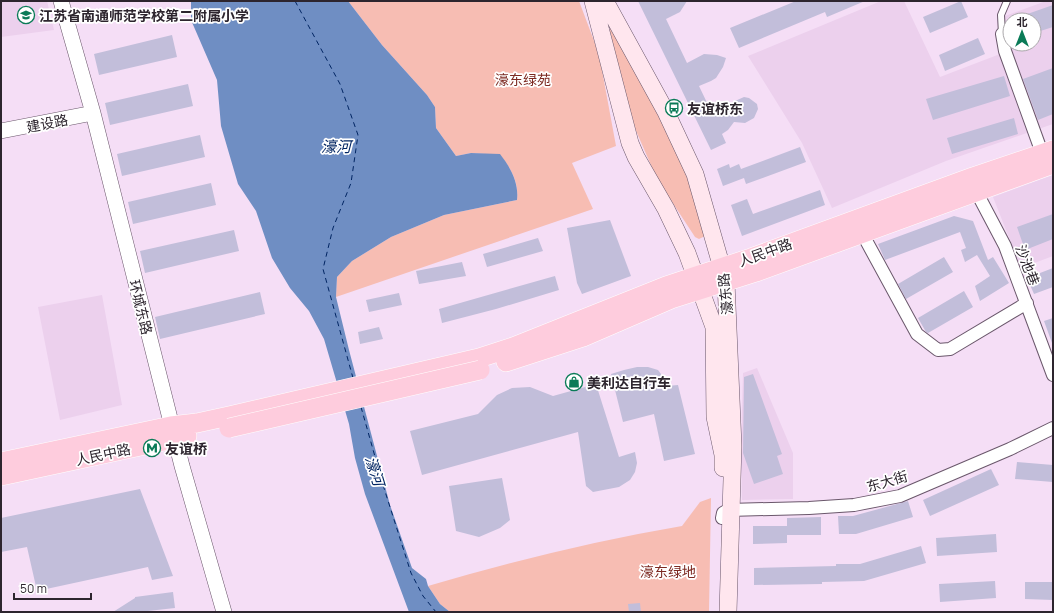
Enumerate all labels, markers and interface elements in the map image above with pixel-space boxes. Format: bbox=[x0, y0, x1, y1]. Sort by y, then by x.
school or university icon: 江苏省南通师范学校第二附属小学 bbox=[16, 5, 36, 25]
place label: 江苏省南通师范学校第二附属小学 bbox=[39, 6, 249, 25]
north arrow bbox=[1002, 12, 1042, 52]
text: 北 bbox=[1017, 14, 1028, 29]
park label: 濠东绿苑 bbox=[495, 70, 551, 89]
bus stop icon: 友谊桥东 bbox=[664, 98, 684, 118]
place label: 友谊桥东 bbox=[687, 99, 743, 118]
street label: 建设路 bbox=[25, 110, 69, 136]
water label: 濠河 bbox=[321, 136, 354, 157]
street label: 人民中路 bbox=[735, 233, 795, 271]
street label: 沙池巷 bbox=[1012, 242, 1044, 288]
street label: 濠东路 bbox=[713, 272, 737, 316]
street label: 环城东路 bbox=[125, 278, 157, 336]
shop icon: 美利达自行车 bbox=[564, 372, 584, 392]
place label: 美利达自行车 bbox=[587, 373, 671, 392]
metro station icon: 友谊桥 bbox=[142, 438, 162, 458]
street label: 人民中路 bbox=[74, 439, 132, 469]
place label: 友谊桥 bbox=[165, 439, 207, 458]
water label: 濠河 bbox=[361, 454, 390, 491]
street label: 东大街 bbox=[864, 466, 910, 496]
park label: 濠东绿地 bbox=[640, 562, 696, 581]
scale bar bbox=[14, 575, 91, 601]
text: 50 m bbox=[20, 580, 47, 597]

